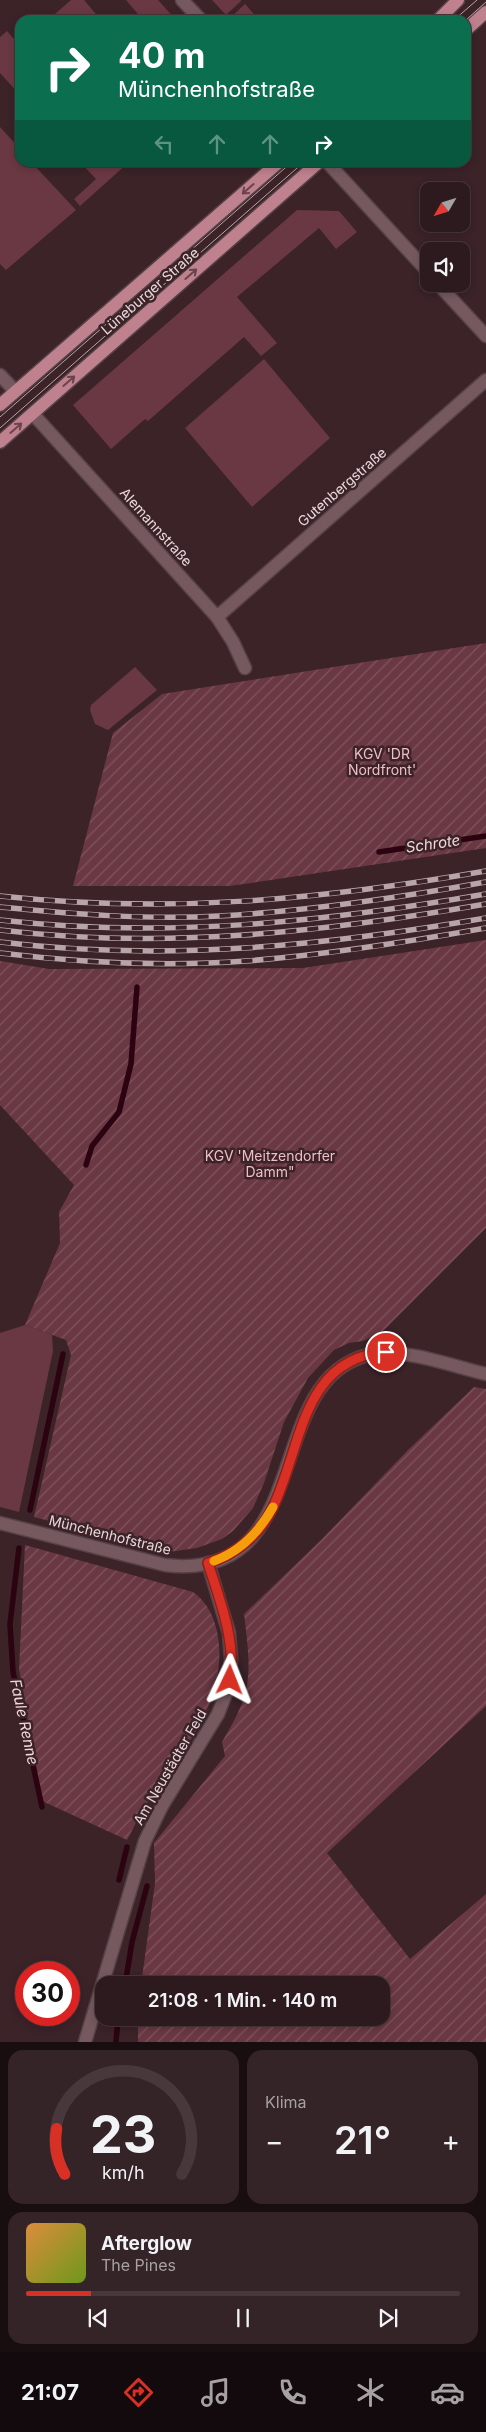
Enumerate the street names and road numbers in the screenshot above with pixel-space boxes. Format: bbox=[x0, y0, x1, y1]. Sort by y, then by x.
street label: Lüneburger Straße bbox=[97, 244, 202, 338]
street label: Gutenbergstraße bbox=[294, 444, 389, 530]
street label: Alemannstraße bbox=[117, 484, 196, 569]
street label: Münchenhofstraße bbox=[47, 1511, 173, 1558]
street label: Am Neustädter Feld bbox=[129, 1706, 210, 1828]

